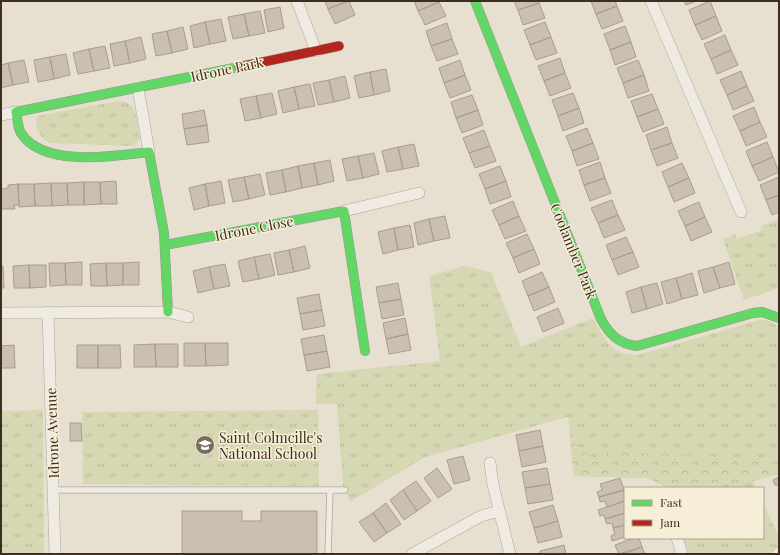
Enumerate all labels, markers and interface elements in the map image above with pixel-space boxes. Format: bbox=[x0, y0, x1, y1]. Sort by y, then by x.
street label: Idrone Park bbox=[189, 52, 265, 86]
street label: Coolamber Park bbox=[546, 200, 602, 302]
street label: Idrone Close bbox=[213, 211, 295, 245]
street label: Idrone Avenue bbox=[41, 387, 63, 479]
place label: Saint Colmcille's National School bbox=[219, 428, 322, 463]
school or university icon: Saint Colmcille's National School bbox=[194, 434, 216, 456]
legend bbox=[624, 487, 764, 539]
text: Fast bbox=[660, 494, 683, 510]
text: Jam bbox=[659, 514, 681, 530]

